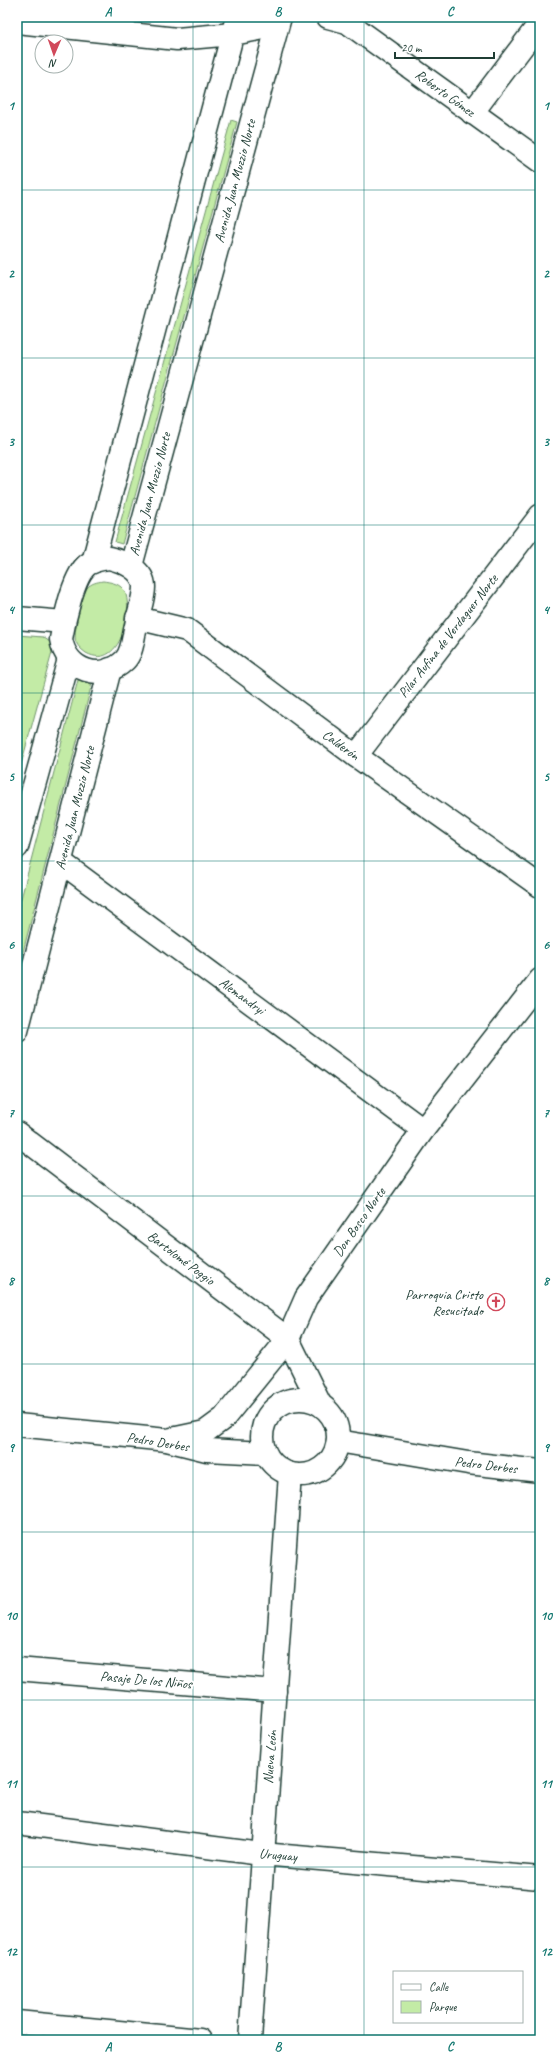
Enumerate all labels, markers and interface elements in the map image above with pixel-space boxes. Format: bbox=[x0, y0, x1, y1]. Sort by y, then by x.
text: A bbox=[105, 4, 113, 20]
text: B bbox=[275, 4, 283, 20]
text: C bbox=[447, 4, 455, 20]
north arrow bbox=[34, 34, 74, 74]
scale bar bbox=[395, 34, 494, 60]
text: 20 m bbox=[401, 40, 423, 56]
text: N bbox=[48, 57, 57, 71]
street label: Roberto Gómez bbox=[412, 66, 479, 121]
text: 1 bbox=[8, 98, 16, 114]
text: 1 bbox=[543, 98, 551, 114]
street label: Avenida Juan Muzzio Norte bbox=[210, 116, 260, 244]
text: 2 bbox=[8, 266, 15, 282]
text: 2 bbox=[543, 266, 550, 282]
street label: Avenida Juan Muzzio Norte bbox=[125, 429, 175, 557]
text: 3 bbox=[8, 434, 15, 450]
text: 3 bbox=[543, 434, 550, 450]
street label: Pilar Aufina de Verdaguer Norte bbox=[395, 570, 502, 701]
text: 4 bbox=[8, 602, 16, 618]
text: 4 bbox=[543, 602, 551, 618]
street label: Calderón bbox=[319, 726, 363, 764]
street label: Avenida Juan Muzzio Norte bbox=[51, 743, 99, 872]
text: 5 bbox=[8, 769, 15, 785]
text: 5 bbox=[543, 769, 550, 785]
text: 6 bbox=[8, 937, 15, 953]
text: 6 bbox=[543, 937, 550, 953]
street label: Alemandryi bbox=[216, 974, 270, 1020]
text: 7 bbox=[8, 1105, 15, 1121]
text: 7 bbox=[543, 1105, 550, 1121]
street label: Don Bosco Norte bbox=[329, 1183, 390, 1260]
street label: Bartolomé Poggio bbox=[144, 1227, 219, 1289]
text: 8 bbox=[8, 1273, 16, 1289]
text: 8 bbox=[543, 1273, 551, 1289]
place label: Parroquia Cristo Resucitado bbox=[405, 1286, 485, 1319]
church icon: Parroquia Cristo Resucitado bbox=[486, 1292, 506, 1312]
street label: Pedro Derbes bbox=[126, 1429, 192, 1455]
text: 9 bbox=[8, 1440, 15, 1456]
text: 9 bbox=[543, 1440, 550, 1456]
street label: Pedro Derbes bbox=[454, 1453, 519, 1477]
text: 10 bbox=[5, 1608, 18, 1624]
text: 10 bbox=[540, 1608, 553, 1624]
street label: Pasaje De los Niños bbox=[99, 1668, 194, 1693]
street label: Nueva León bbox=[259, 1729, 281, 1784]
text: 11 bbox=[5, 1776, 19, 1792]
text: 11 bbox=[540, 1776, 554, 1792]
street label: Uruguay bbox=[258, 1845, 299, 1865]
text: 12 bbox=[5, 1944, 18, 1960]
text: 12 bbox=[540, 1944, 553, 1960]
legend bbox=[393, 1971, 523, 2023]
text: Calle bbox=[429, 1979, 449, 1995]
text: Parque bbox=[429, 1999, 458, 2015]
text: A bbox=[105, 2039, 113, 2055]
text: B bbox=[275, 2039, 283, 2055]
text: C bbox=[447, 2039, 455, 2055]

